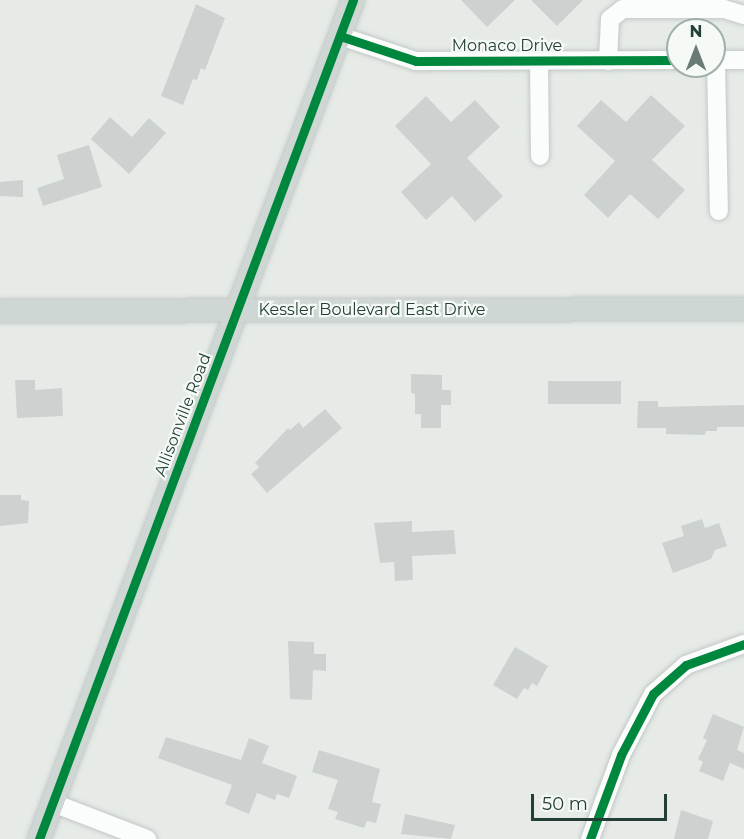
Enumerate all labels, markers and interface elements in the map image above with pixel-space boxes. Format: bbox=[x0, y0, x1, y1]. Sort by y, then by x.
north arrow bbox=[666, 18, 726, 78]
text: N bbox=[690, 22, 702, 41]
street label: Monaco Drive bbox=[452, 36, 562, 56]
street label: Kessler Boulevard East Drive bbox=[259, 300, 485, 320]
street label: Allisonville Road bbox=[151, 351, 215, 479]
scale bar bbox=[534, 782, 670, 820]
text: 50 m bbox=[542, 793, 588, 815]

